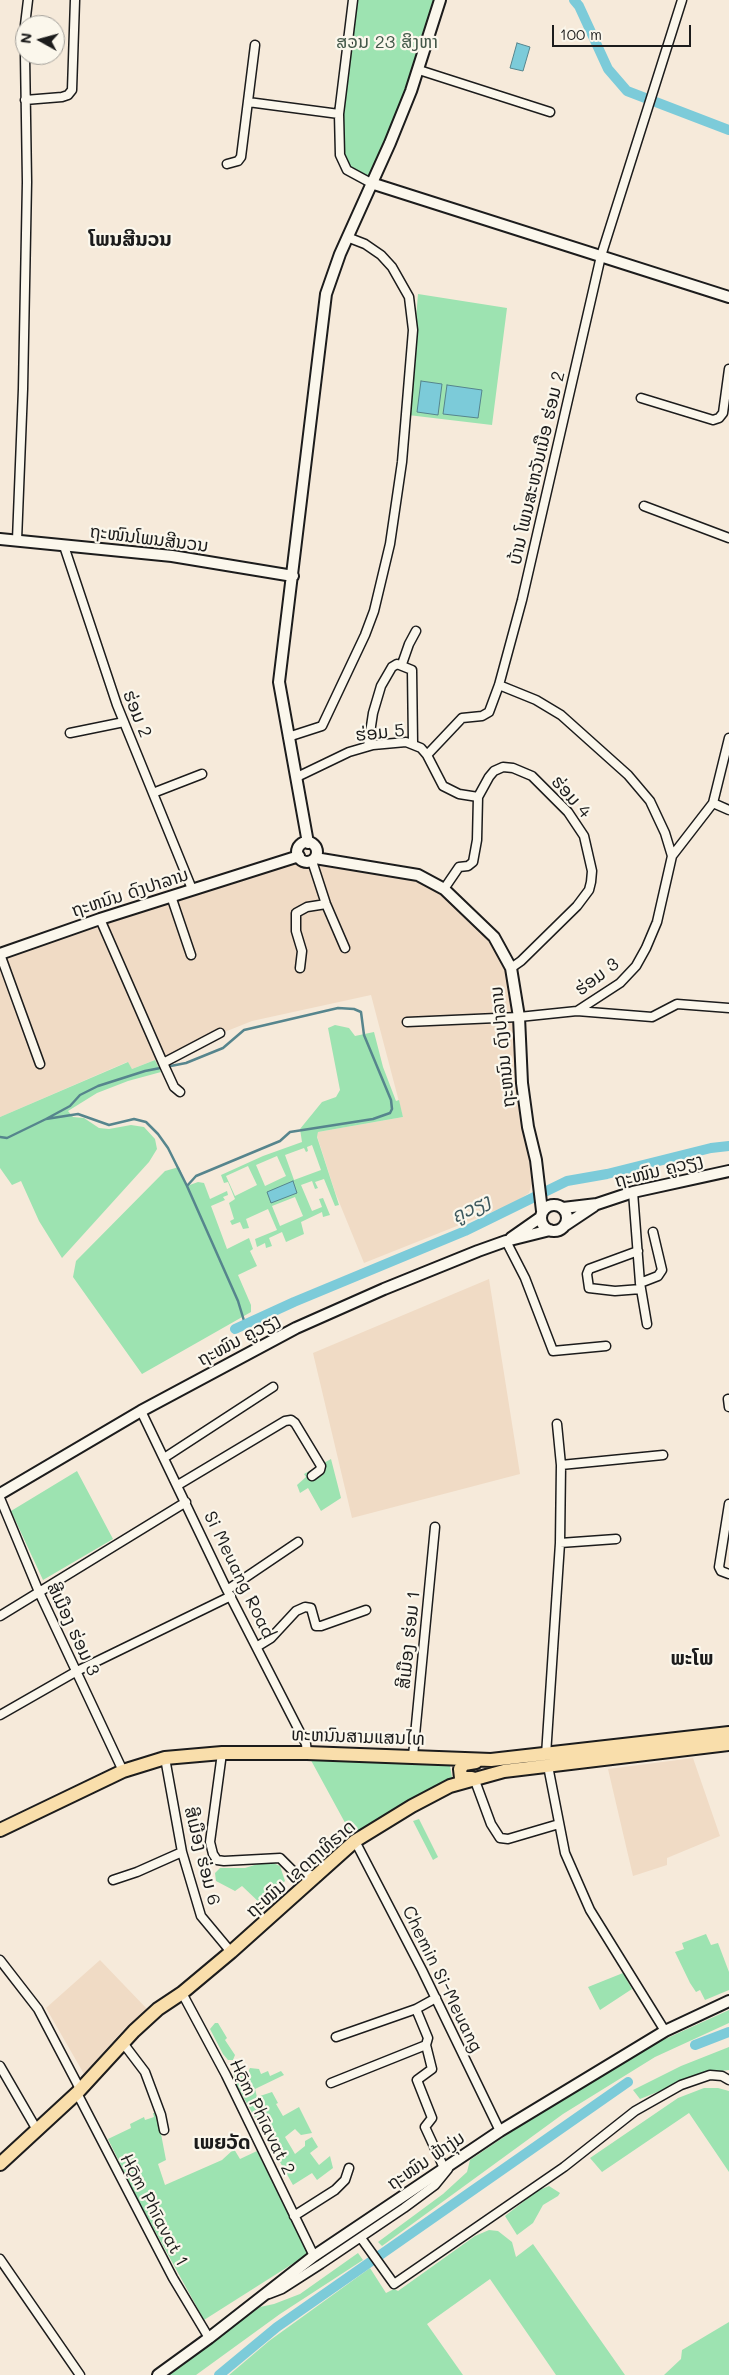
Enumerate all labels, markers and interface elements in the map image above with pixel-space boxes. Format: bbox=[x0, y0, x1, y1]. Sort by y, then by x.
north arrow bbox=[15, 15, 65, 65]
scale bar bbox=[554, 15, 693, 47]
text: 100 m bbox=[560, 24, 602, 44]
park label: ສວນ 23 ສິງຫາ bbox=[336, 31, 438, 53]
text: N bbox=[16, 32, 36, 45]
district label: ໂພນສີນວນ bbox=[88, 228, 172, 252]
street label: ບ້ານ ໂພນສະຫວັນເນືອ ຮ່ອມ 2 bbox=[504, 369, 570, 567]
street label: ຖະໜົນໂພນສີນວນ bbox=[88, 521, 210, 557]
street label: ຮ່ອມ 2 bbox=[118, 687, 156, 741]
street label: ຮ່ອມ 5 bbox=[354, 720, 406, 746]
street label: ຮ່ອມ 4 bbox=[547, 771, 595, 823]
street label: ຖະຫນົນ ດົງປາລານ bbox=[69, 864, 191, 922]
street label: ຮ່ອມ 3 bbox=[571, 953, 623, 1001]
street label: ຖະຫນົນ ດົງປາລານ bbox=[486, 985, 520, 1109]
street label: ຖະໜົນ ຄູວຽງ bbox=[612, 1150, 706, 1192]
water label: ຄູວຽງ bbox=[448, 1190, 494, 1228]
street label: ຖະໜົນ ຄູວຽງ bbox=[194, 1309, 284, 1371]
street label: Si Meuang Road bbox=[199, 1508, 279, 1642]
street label: ສີເມືອງ ຮ່ອມ 3 bbox=[42, 1579, 104, 1679]
street label: ສີເມືອງ ຮ່ອມ 1 bbox=[393, 1590, 425, 1690]
district label: ພະໂພ bbox=[671, 1647, 713, 1671]
street label: ທະຫນົນສາມແສນໄທ bbox=[291, 1724, 425, 1750]
street label: ສີເມືອງ ຮ່ອມ 6 bbox=[179, 1804, 225, 1908]
street label: ຖະໜົນ ເຊດຖາທິຣາດ bbox=[242, 1816, 360, 1922]
street label: Chemin Si-Meuang bbox=[397, 1902, 487, 2056]
street label: Hǭm Phīavat 2 bbox=[225, 2056, 299, 2178]
street label: ຖະໝົນ ຟ້າງຸ່ມ bbox=[383, 2127, 469, 2195]
district label: ເພຍວັດ bbox=[194, 2131, 250, 2155]
street label: Hǭm Phīavat 1 bbox=[115, 2150, 193, 2270]

